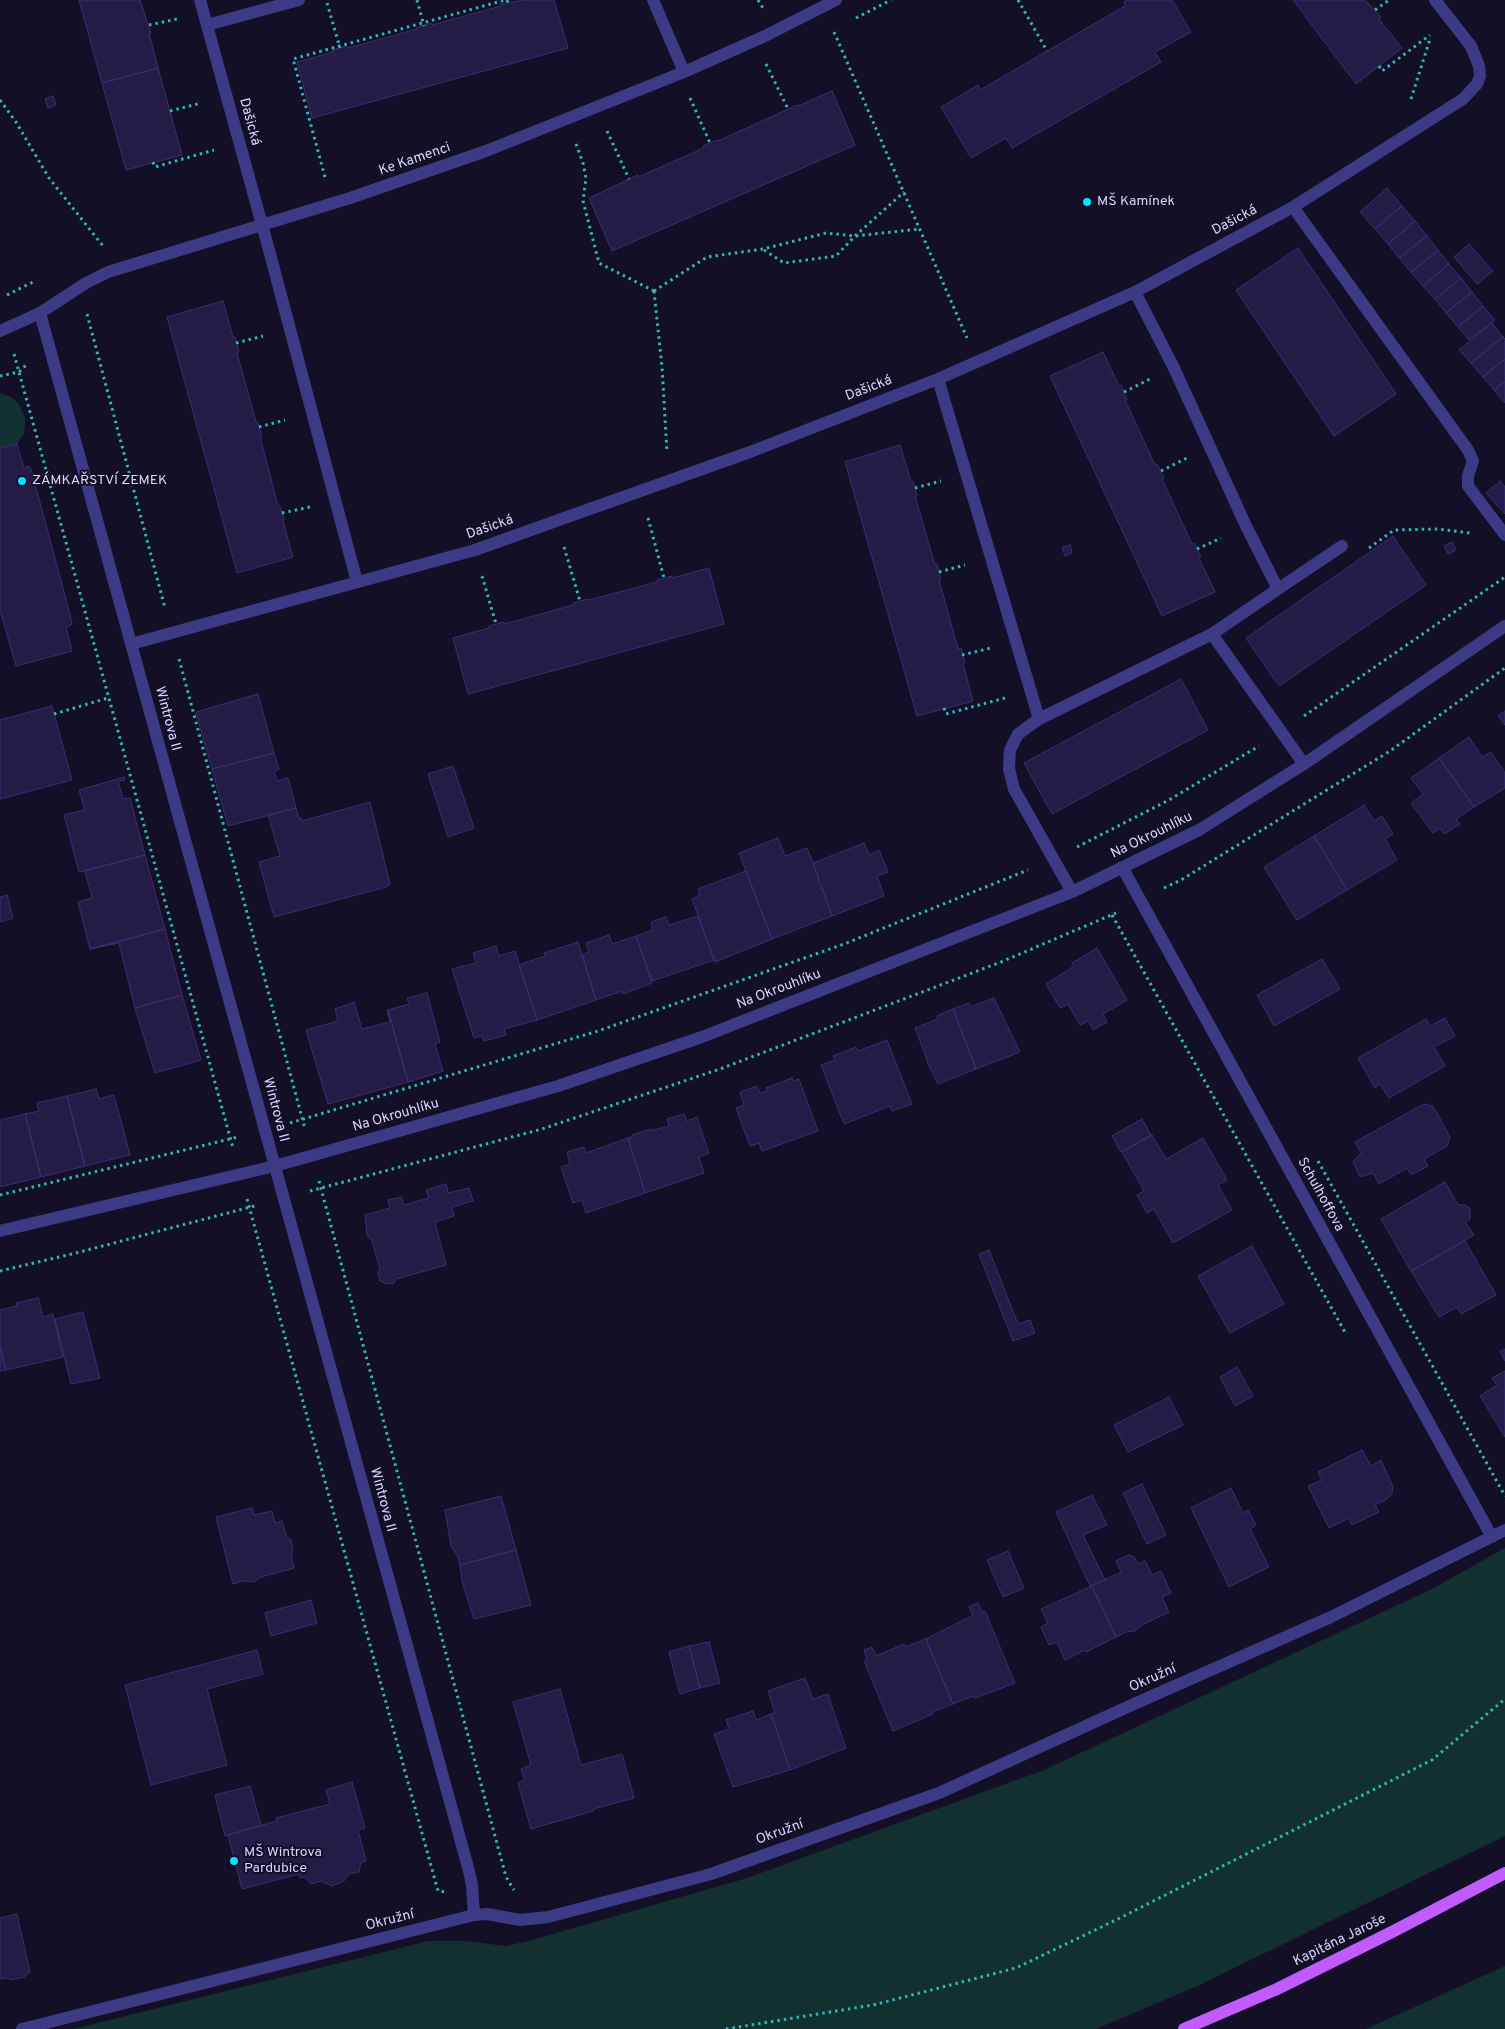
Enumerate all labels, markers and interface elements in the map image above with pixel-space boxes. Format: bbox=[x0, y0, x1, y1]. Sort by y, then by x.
street label: Dašická bbox=[235, 96, 263, 148]
street label: Ke Kamenci bbox=[377, 140, 453, 180]
place label: MŠ Kamínek bbox=[1097, 194, 1175, 210]
marker: MŠ Kamínek bbox=[1081, 196, 1093, 208]
street label: Dašická bbox=[1210, 202, 1260, 240]
street label: Dašická bbox=[843, 372, 895, 406]
place label: ZÁMKAŘSTVÍ ZEMEK bbox=[32, 473, 167, 489]
marker: ZÁMKAŘSTVÍ ZEMEK bbox=[16, 475, 28, 487]
street label: Dašická bbox=[464, 512, 516, 544]
street label: Wintrova II bbox=[150, 685, 184, 753]
street label: Na Okrouhlíku bbox=[1108, 809, 1196, 863]
street label: Na Okrouhlíku bbox=[734, 966, 824, 1014]
street label: Wintrova II bbox=[258, 1076, 292, 1144]
street label: Na Okrouhlíku bbox=[351, 1096, 441, 1136]
street label: Schulhoffova bbox=[1293, 1155, 1347, 1235]
street label: Wintrova II bbox=[365, 1466, 399, 1534]
street label: Okružní bbox=[1127, 1661, 1179, 1697]
street label: Okružní bbox=[754, 1817, 806, 1849]
place label: MŠ Wintrova Pardubice bbox=[244, 1845, 322, 1878]
marker: MŠ Wintrova Pardubice bbox=[228, 1855, 240, 1867]
street label: Okružní bbox=[364, 1907, 416, 1935]
street label: Kapitána Jaroše bbox=[1291, 1911, 1389, 1971]

